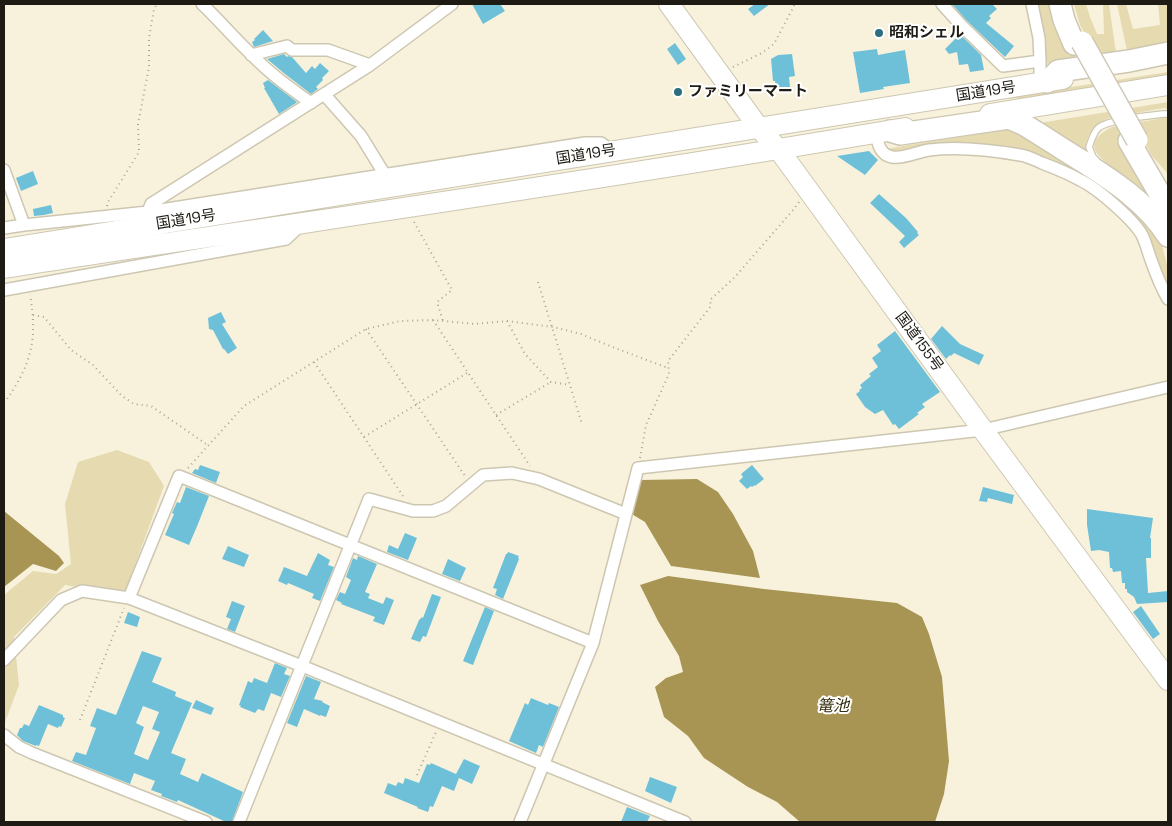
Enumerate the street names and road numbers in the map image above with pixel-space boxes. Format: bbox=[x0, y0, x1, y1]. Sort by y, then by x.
street label: 国道19号 bbox=[955, 78, 1017, 106]
street label: 国道19号 bbox=[555, 141, 617, 169]
street label: 国道19号 bbox=[155, 206, 217, 234]
street label: 国道155号 bbox=[891, 309, 947, 375]

